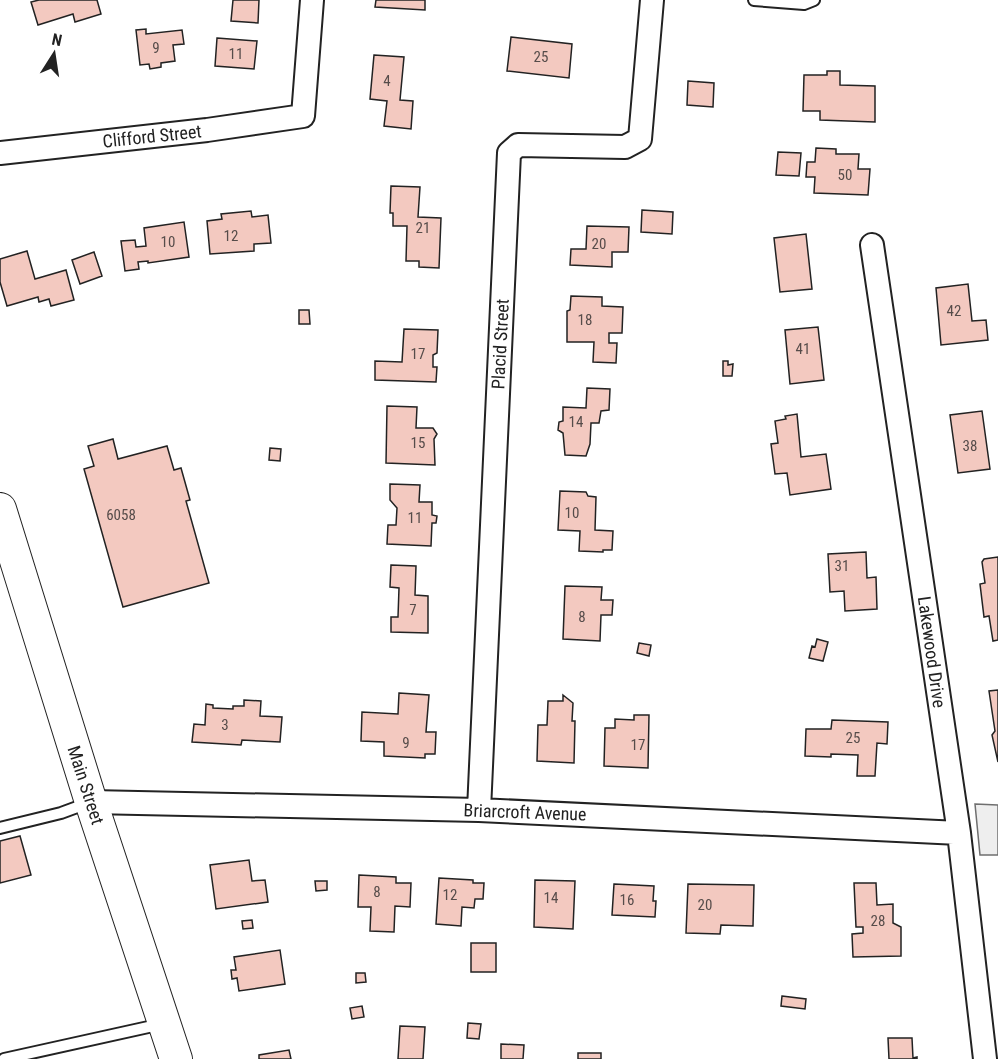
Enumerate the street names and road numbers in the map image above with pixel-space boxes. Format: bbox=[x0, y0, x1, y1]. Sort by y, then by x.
street label: Clifford Street bbox=[101, 120, 203, 152]
street label: Placid Street bbox=[487, 298, 513, 390]
street label: Lakewood Drive bbox=[914, 595, 950, 709]
street label: Main Street bbox=[63, 743, 109, 827]
street label: Briarcroft Avenue bbox=[463, 799, 587, 825]

